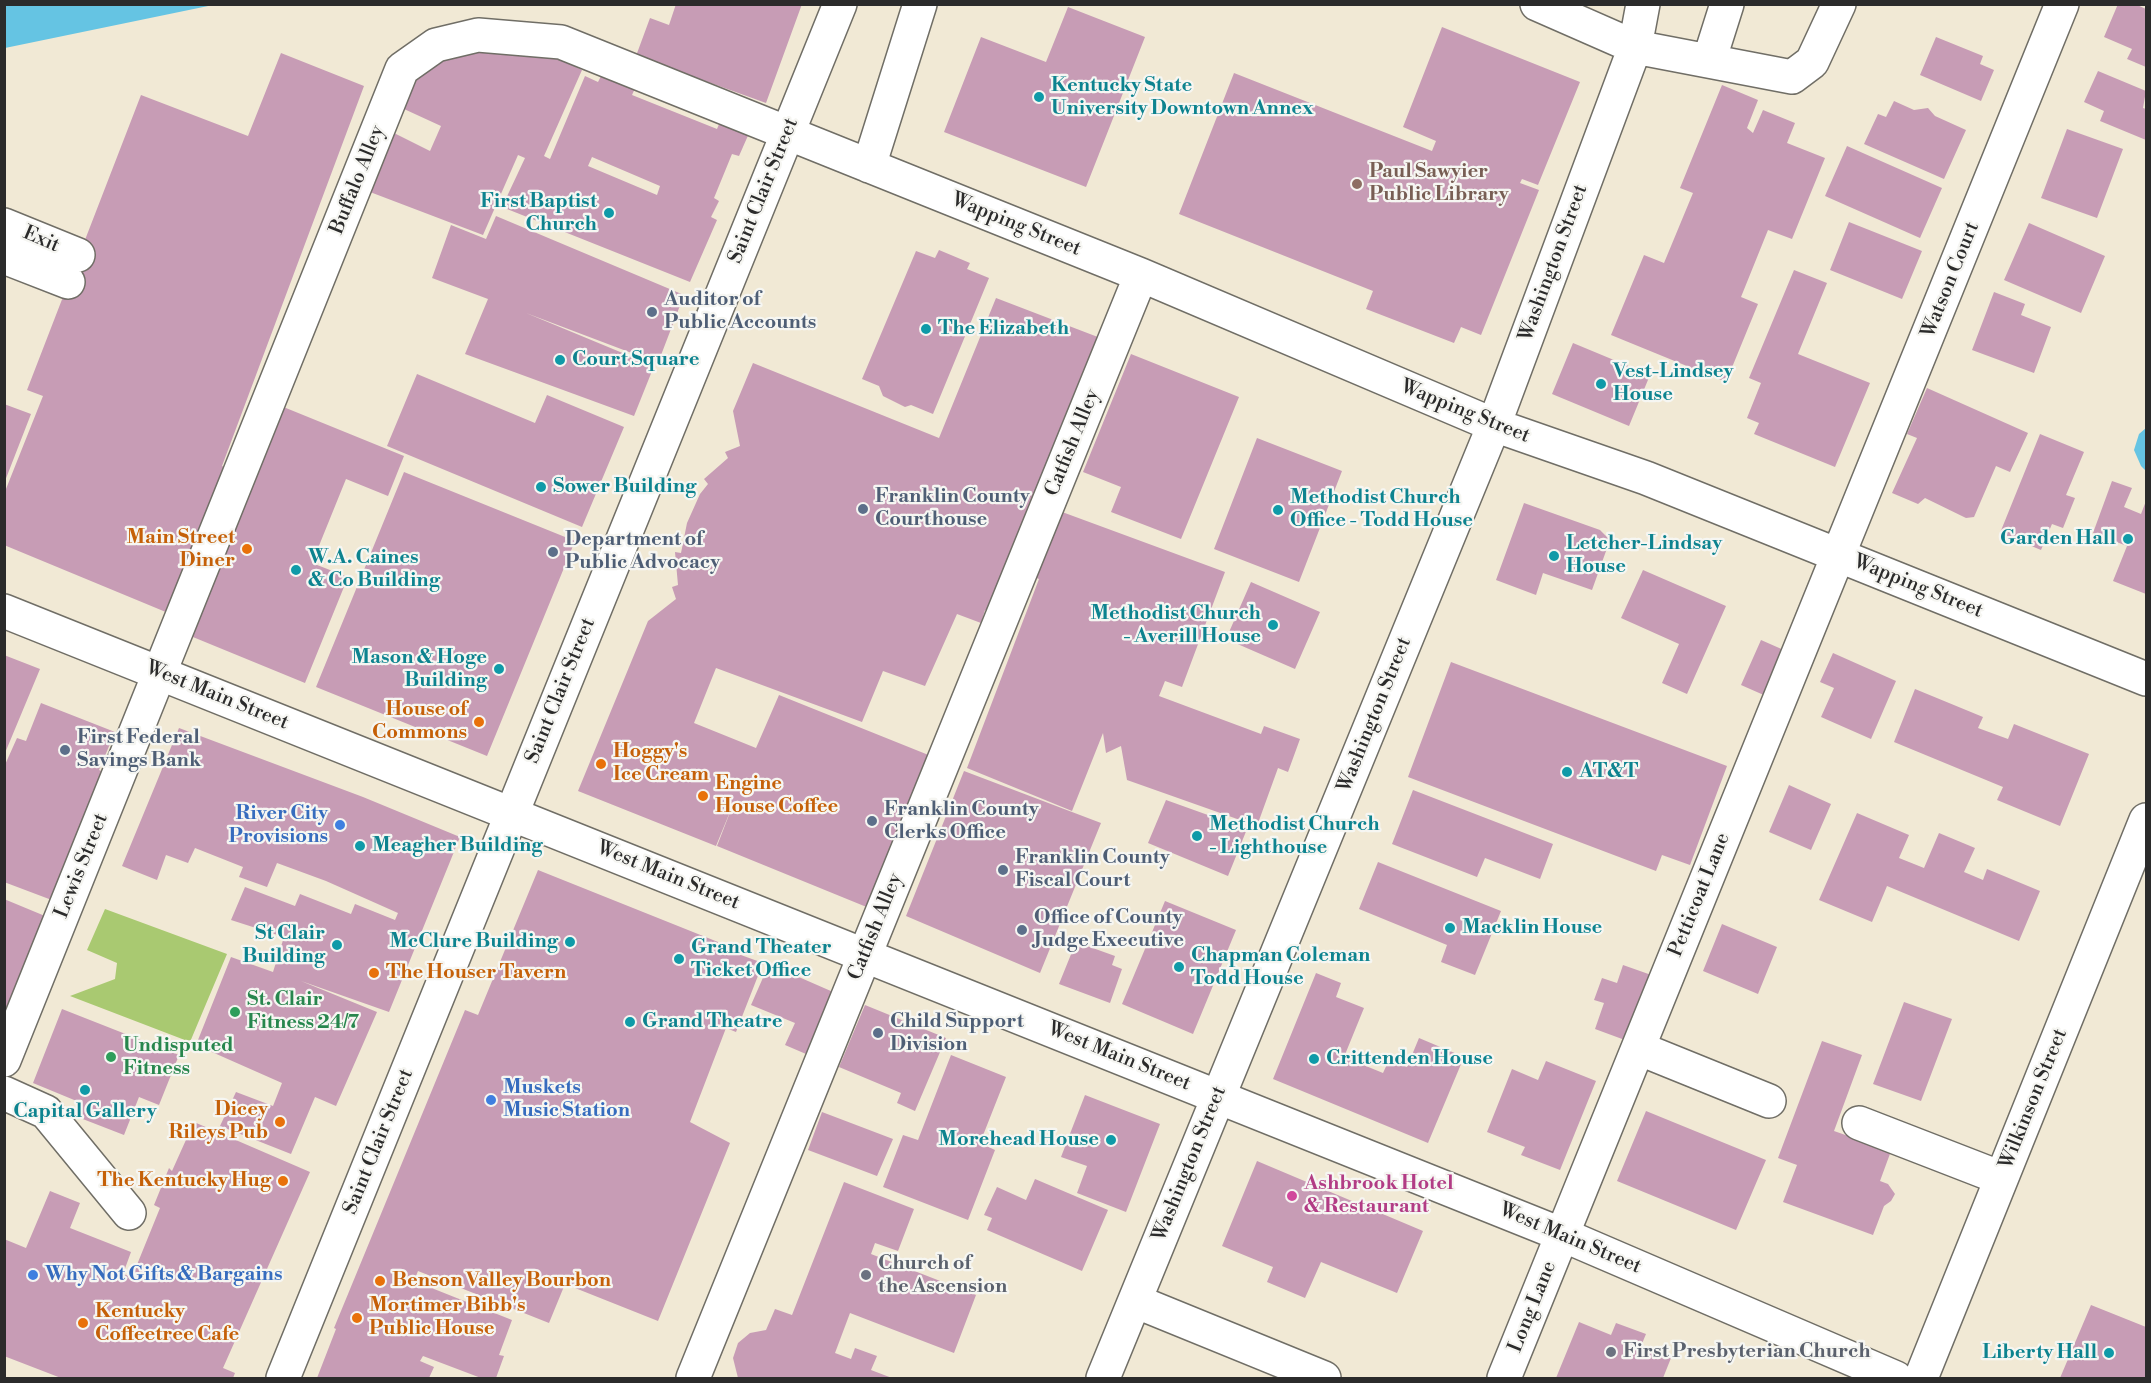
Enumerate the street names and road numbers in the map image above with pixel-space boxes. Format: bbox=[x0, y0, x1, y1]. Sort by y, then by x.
street label: Saint Clair Street bbox=[724, 115, 804, 267]
street label: Buffalo Alley bbox=[325, 122, 391, 238]
street label: Washington Street bbox=[1515, 181, 1593, 345]
street label: Wapping Street bbox=[948, 188, 1084, 262]
street label: Watson Court bbox=[1917, 219, 1985, 341]
street label: Exit bbox=[19, 222, 63, 258]
street label: Wapping Street bbox=[1397, 375, 1533, 449]
street label: Catfish Alley bbox=[1041, 386, 1105, 500]
street label: Wapping Street bbox=[1850, 550, 1986, 624]
street label: Saint Clair Street bbox=[521, 615, 601, 767]
street label: Washington Street bbox=[1333, 634, 1417, 796]
street label: West Main Street bbox=[142, 656, 292, 736]
street label: Lewis Street bbox=[50, 810, 114, 922]
street label: Petticoat Lane bbox=[1664, 830, 1736, 960]
street label: West Main Street bbox=[593, 836, 743, 916]
street label: Catfish Alley bbox=[844, 870, 908, 984]
street label: West Main Street bbox=[1044, 1017, 1194, 1097]
street label: Wilkinson Street bbox=[1995, 1025, 2073, 1173]
street label: Saint Clair Street bbox=[339, 1066, 419, 1218]
street label: Washington Street bbox=[1148, 1083, 1232, 1245]
street label: West Main Street bbox=[1495, 1198, 1645, 1280]
street label: Long Lane bbox=[1504, 1258, 1562, 1356]

